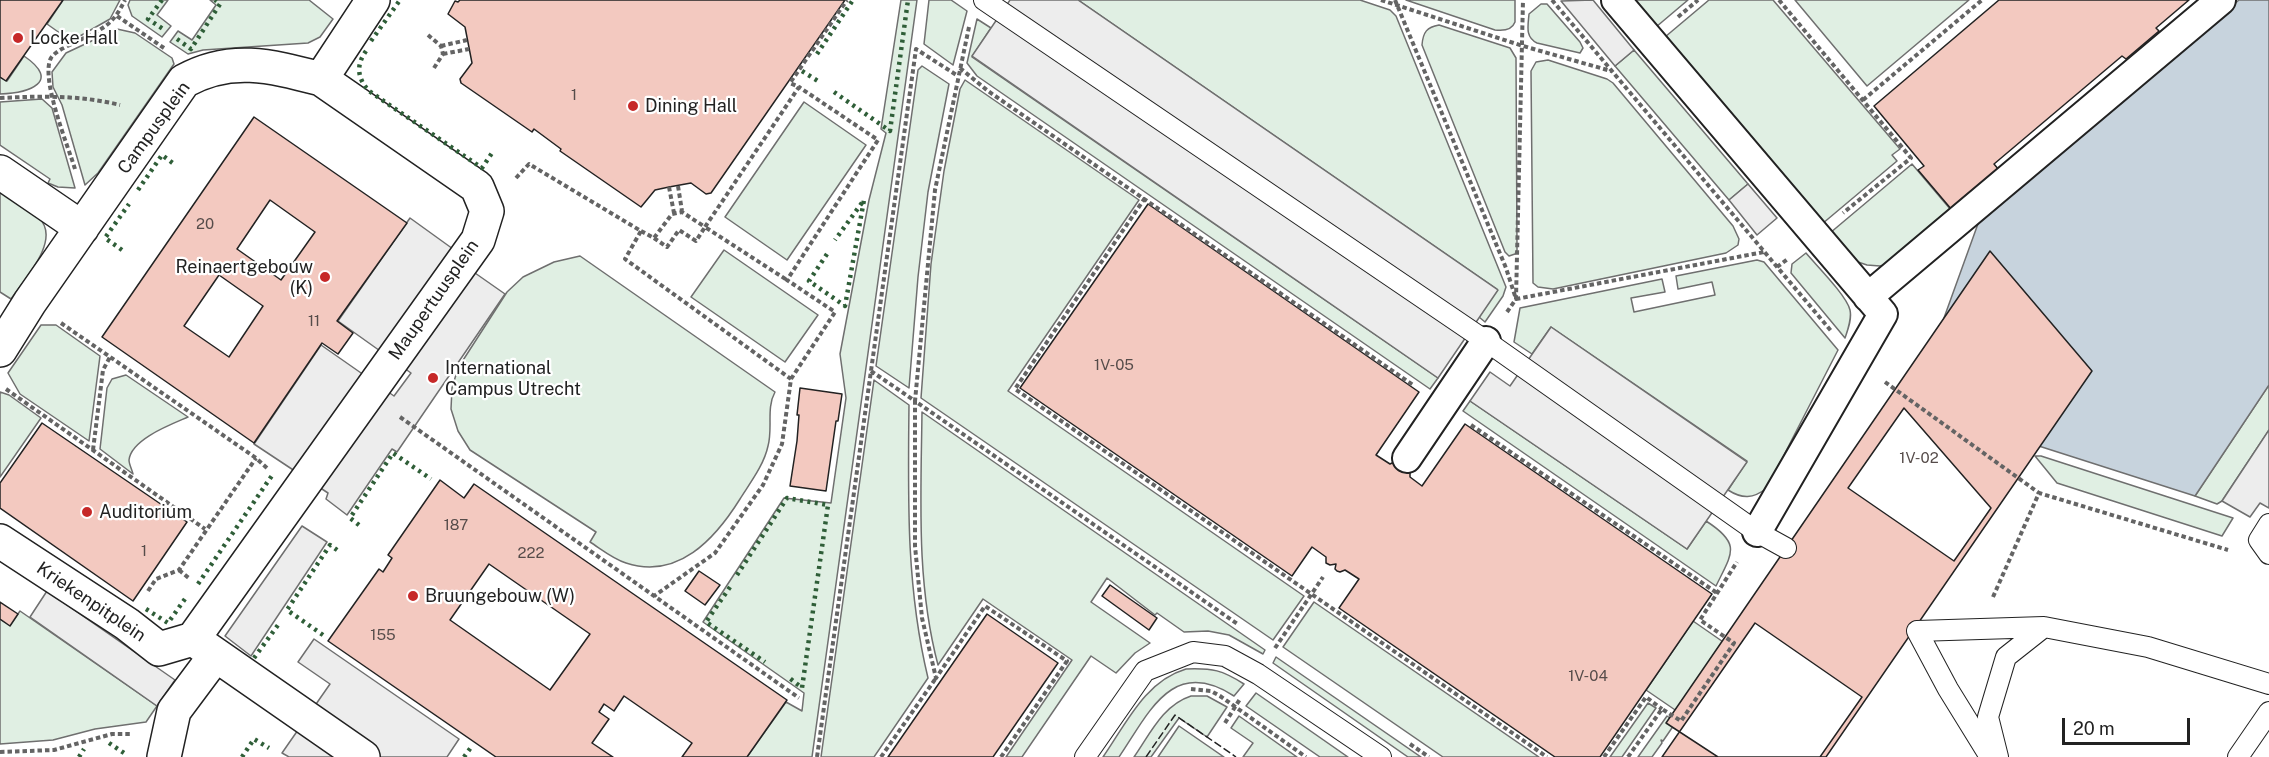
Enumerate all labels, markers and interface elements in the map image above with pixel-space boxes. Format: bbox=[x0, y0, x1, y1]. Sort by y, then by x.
place label: Locke Hall bbox=[30, 27, 118, 49]
marker: Locke Hall bbox=[11, 31, 25, 45]
street label: Campusplein bbox=[113, 78, 195, 178]
house number: 1 bbox=[571, 86, 577, 104]
place label: Dining Hall bbox=[645, 95, 737, 117]
marker: Dining Hall bbox=[626, 99, 640, 113]
house number: 20 bbox=[196, 215, 214, 233]
street label: Maupertuusplein bbox=[384, 236, 484, 364]
place label: Reinaertgebouw (K) bbox=[175, 256, 313, 298]
marker: Reinaertgebouw (K) bbox=[318, 270, 332, 284]
house number: 11 bbox=[308, 312, 320, 330]
house number: 1V-05 bbox=[1094, 356, 1134, 374]
place label: International Campus Utrecht bbox=[445, 357, 581, 400]
marker: International Campus Utrecht bbox=[426, 371, 440, 385]
house number: 1V-02 bbox=[1899, 449, 1939, 467]
place label: Auditorium bbox=[99, 501, 192, 523]
marker: Auditorium bbox=[80, 505, 94, 519]
house number: 187 bbox=[444, 516, 468, 534]
house number: 1 bbox=[141, 542, 147, 560]
house number: 222 bbox=[518, 544, 544, 562]
street label: Kriekenpitplein bbox=[32, 557, 150, 647]
place label: Bruungebouw (W) bbox=[425, 585, 575, 607]
marker: Bruungebouw (W) bbox=[406, 589, 420, 603]
house number: 155 bbox=[370, 626, 396, 644]
house number: 1V-04 bbox=[1568, 667, 1608, 685]
scale bar bbox=[2065, 706, 2192, 744]
text: 20 m bbox=[2073, 718, 2115, 739]

